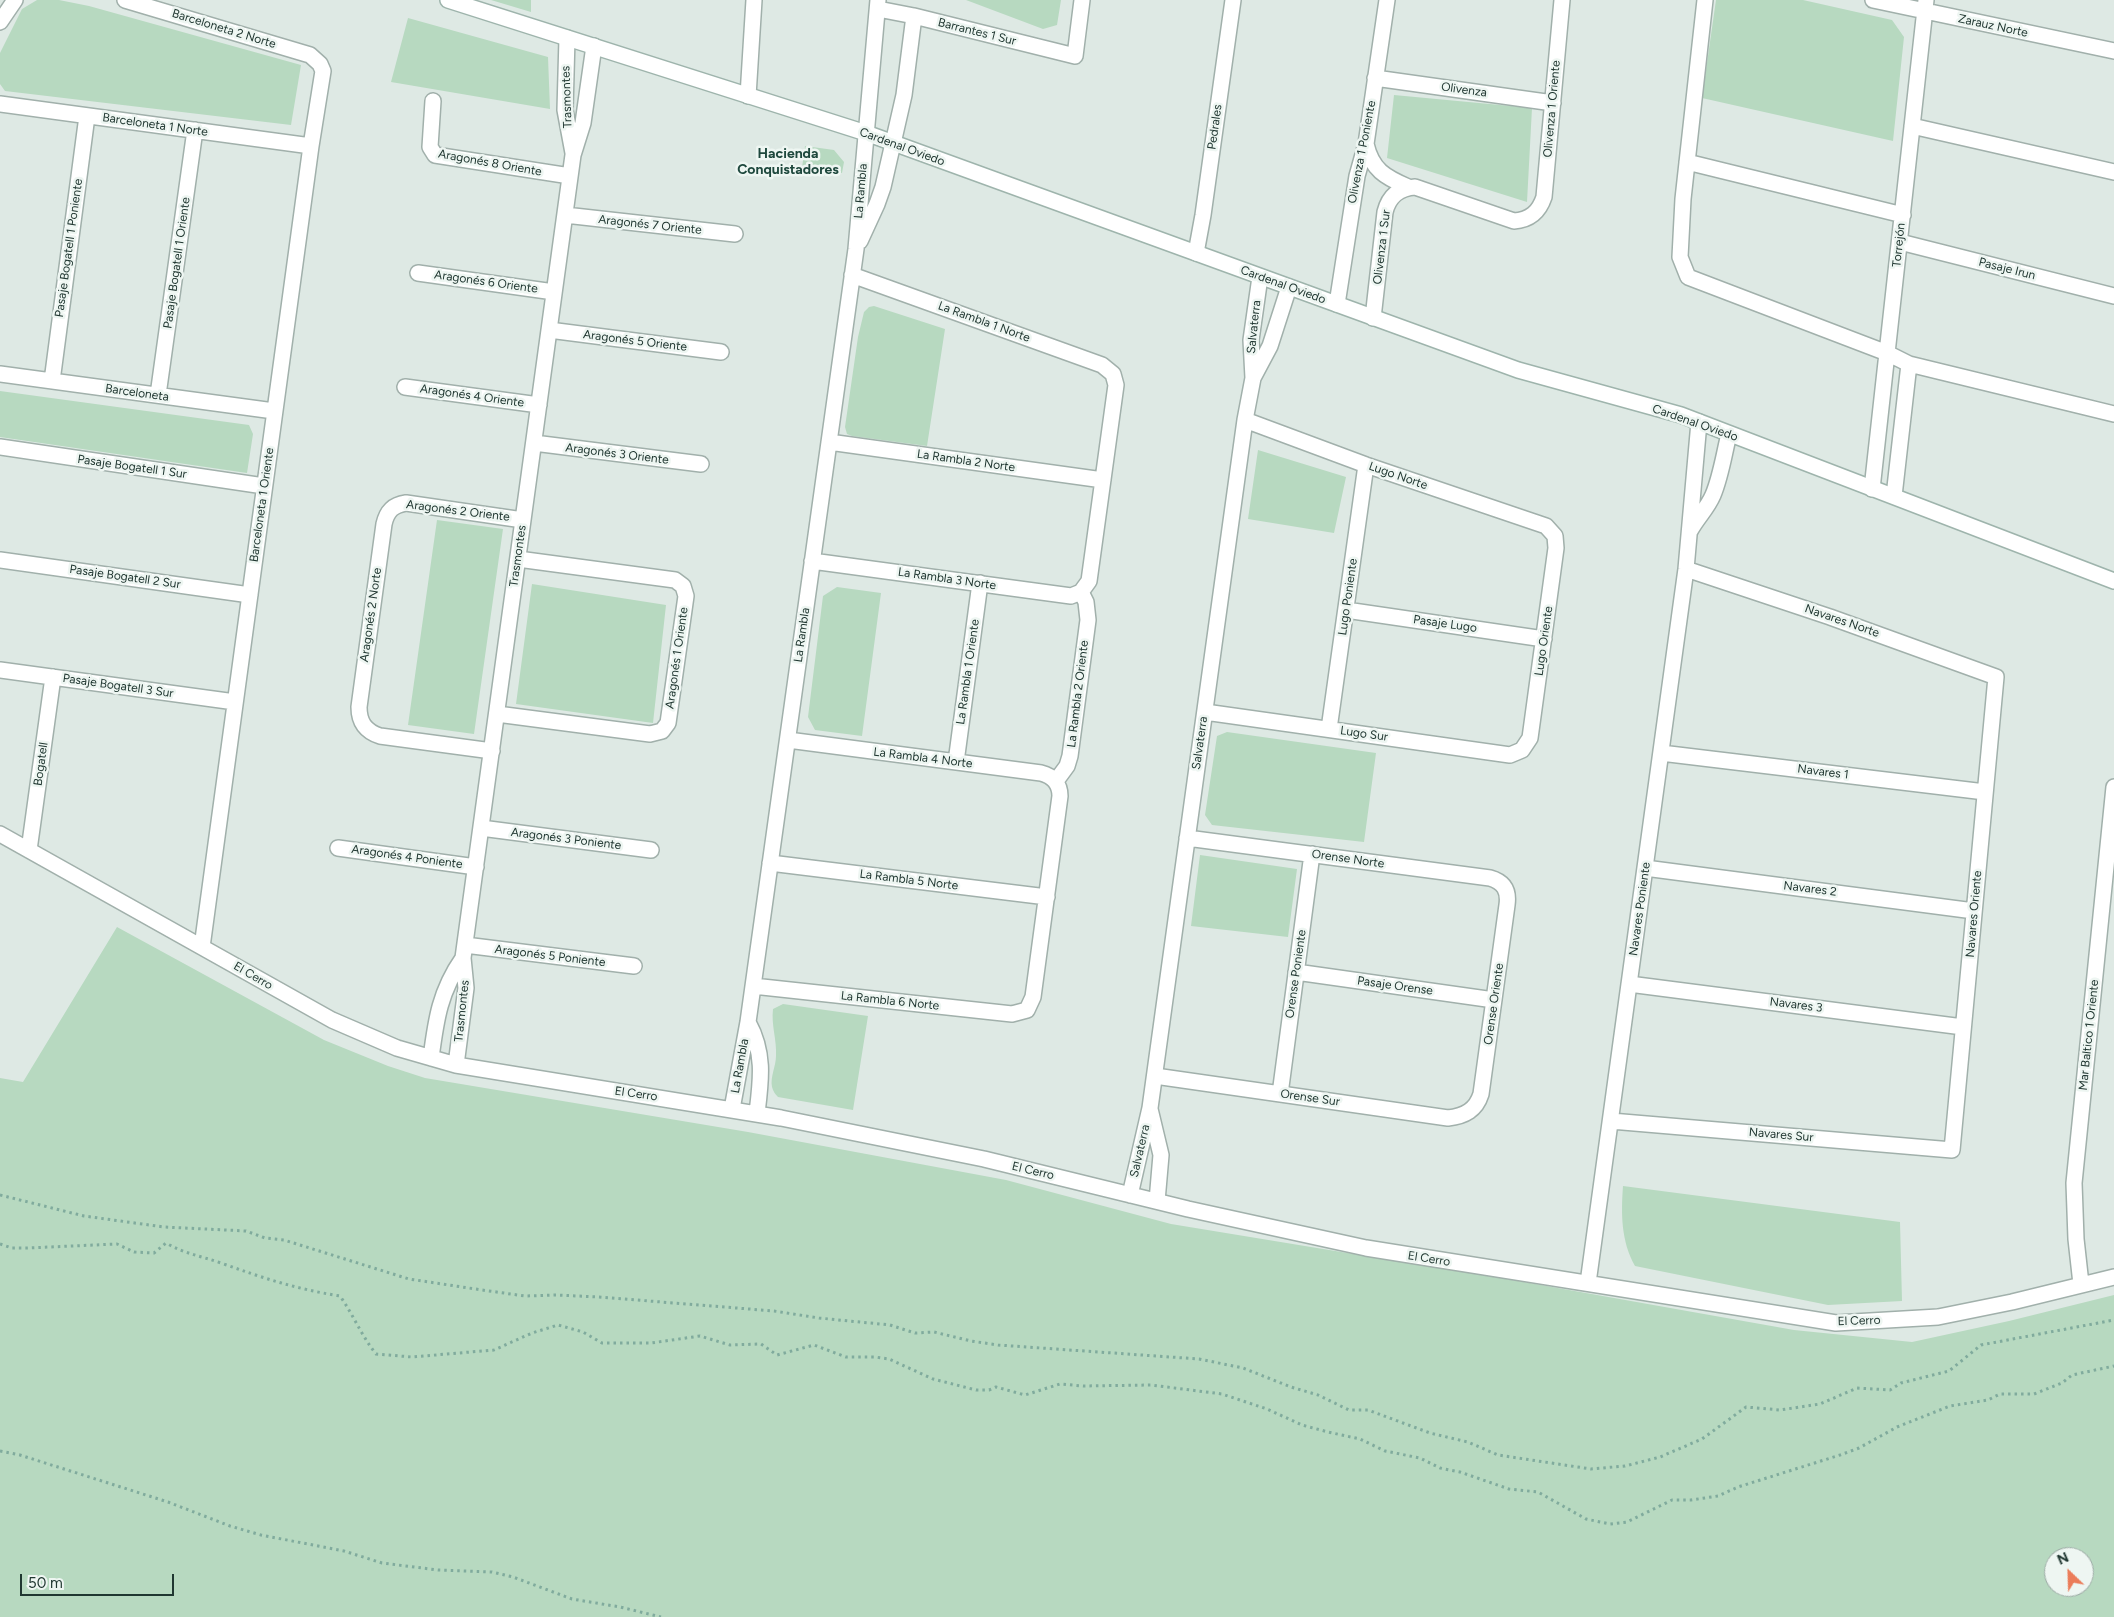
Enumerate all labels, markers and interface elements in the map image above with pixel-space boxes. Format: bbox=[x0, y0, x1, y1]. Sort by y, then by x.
street label: Barceloneta 2 Norte bbox=[170, 6, 278, 52]
street label: Zarauz Norte bbox=[1957, 12, 2029, 40]
street label: Barrantes 1 Sur bbox=[936, 15, 1018, 49]
street label: Olivenza 1 Oriente bbox=[1541, 60, 1563, 158]
street label: Trasmontes bbox=[559, 66, 575, 128]
street label: Olivenza bbox=[1440, 80, 1488, 100]
street label: Olivenza 1 Poniente bbox=[1345, 99, 1379, 205]
street label: Pedrales bbox=[1205, 104, 1225, 150]
street label: Barceloneta 1 Norte bbox=[101, 110, 209, 140]
street label: Cardenal Oviedo bbox=[857, 125, 947, 169]
district label: Hacienda Conquistadores bbox=[737, 146, 839, 178]
street label: Aragonés 8 Oriente bbox=[437, 147, 543, 179]
street label: La Rambla bbox=[851, 163, 871, 219]
street label: Pasaje Bogatell 1 Poniente bbox=[52, 178, 86, 318]
street label: Pasaje Bogatell 1 Oriente bbox=[161, 196, 193, 330]
street label: Olivenza 1 Sur bbox=[1370, 209, 1394, 285]
street label: Aragonés 7 Oriente bbox=[598, 212, 702, 238]
street label: Torrejón bbox=[1890, 222, 1908, 268]
street label: Pasaje Irun bbox=[1977, 255, 2037, 283]
street label: Cardenal Oviedo bbox=[1238, 263, 1328, 307]
street label: Aragonés 6 Oriente bbox=[433, 268, 539, 296]
street label: La Rambla 1 Norte bbox=[936, 299, 1032, 345]
street label: Salvaterra bbox=[1244, 300, 1264, 354]
street label: Aragonés 5 Oriente bbox=[582, 327, 688, 355]
street label: Barceloneta bbox=[104, 381, 170, 405]
street label: Aragonés 4 Oriente bbox=[419, 382, 525, 410]
street label: Cardenal Oviedo bbox=[1650, 402, 1740, 444]
street label: Aragonés 3 Oriente bbox=[564, 441, 670, 467]
street label: Barceloneta 1 Oriente bbox=[247, 447, 277, 563]
street label: La Rambla 2 Norte bbox=[916, 447, 1016, 475]
street label: Pasaje Bogatell 1 Sur bbox=[76, 452, 188, 482]
street label: Lugo Norte bbox=[1367, 459, 1429, 493]
street label: Aragonés 2 Oriente bbox=[405, 498, 511, 524]
street label: Trasmontes bbox=[507, 524, 529, 588]
street label: Lugo Poniente bbox=[1335, 558, 1361, 636]
street label: Pasaje Bogatell 2 Sur bbox=[69, 562, 181, 592]
street label: La Rambla 3 Norte bbox=[897, 565, 997, 593]
street label: Aragonés 2 Norte bbox=[357, 567, 385, 663]
street label: Navares Norte bbox=[1803, 601, 1881, 641]
street label: Lugo Oriente bbox=[1532, 605, 1556, 677]
street label: Aragonés 1 Oriente bbox=[663, 606, 691, 710]
street label: La Rambla bbox=[791, 607, 813, 663]
street label: Pasaje Lugo bbox=[1412, 612, 1478, 636]
street label: La Rambla 1 Oriente bbox=[953, 618, 983, 726]
street label: La Rambla 2 Oriente bbox=[1064, 639, 1092, 749]
street label: Pasaje Bogatell 3 Sur bbox=[62, 671, 174, 701]
street label: Salvaterra bbox=[1189, 715, 1211, 771]
street label: Lugo Sur bbox=[1339, 724, 1389, 744]
street label: Bogatell bbox=[31, 741, 51, 787]
street label: La Rambla 4 Norte bbox=[873, 745, 973, 771]
street label: Navares 1 bbox=[1796, 762, 1850, 782]
street label: Aragonés 3 Poniente bbox=[510, 825, 622, 853]
street label: Aragonés 4 Poniente bbox=[350, 842, 464, 872]
street label: Orense Norte bbox=[1311, 847, 1385, 871]
street label: Navares Poniente bbox=[1626, 861, 1654, 957]
street label: La Rambla 5 Norte bbox=[859, 867, 959, 893]
street label: Navares Oriente bbox=[1963, 870, 1985, 958]
street label: Navares 2 bbox=[1783, 879, 1837, 899]
street label: Orense Poniente bbox=[1283, 929, 1309, 1019]
street label: Aragonés 5 Poniente bbox=[494, 942, 606, 970]
street label: El Cerro bbox=[231, 959, 275, 993]
street label: Orense Oriente bbox=[1481, 962, 1507, 1046]
street label: Pasaje Orense bbox=[1356, 974, 1434, 998]
street label: Trasmontes bbox=[452, 979, 472, 1043]
street label: Mar Baltico 1 Oriente bbox=[2076, 979, 2102, 1091]
street label: La Rambla 6 Norte bbox=[840, 989, 940, 1013]
street label: Navares 3 bbox=[1769, 995, 1823, 1015]
street label: La Rambla bbox=[728, 1038, 752, 1094]
street label: El Cerro bbox=[614, 1084, 658, 1104]
street label: Orense Sur bbox=[1279, 1087, 1341, 1109]
street label: Salvaterra bbox=[1127, 1123, 1153, 1179]
street label: Navares Sur bbox=[1748, 1125, 1814, 1145]
street label: El Cerro bbox=[1010, 1159, 1056, 1183]
street label: El Cerro bbox=[1407, 1249, 1451, 1269]
street label: El Cerro bbox=[1837, 1313, 1881, 1329]
north arrow bbox=[2044, 1547, 2094, 1597]
text: N bbox=[2055, 1549, 2071, 1569]
scale bar bbox=[22, 1564, 176, 1596]
text: 50 m bbox=[28, 1574, 63, 1592]

